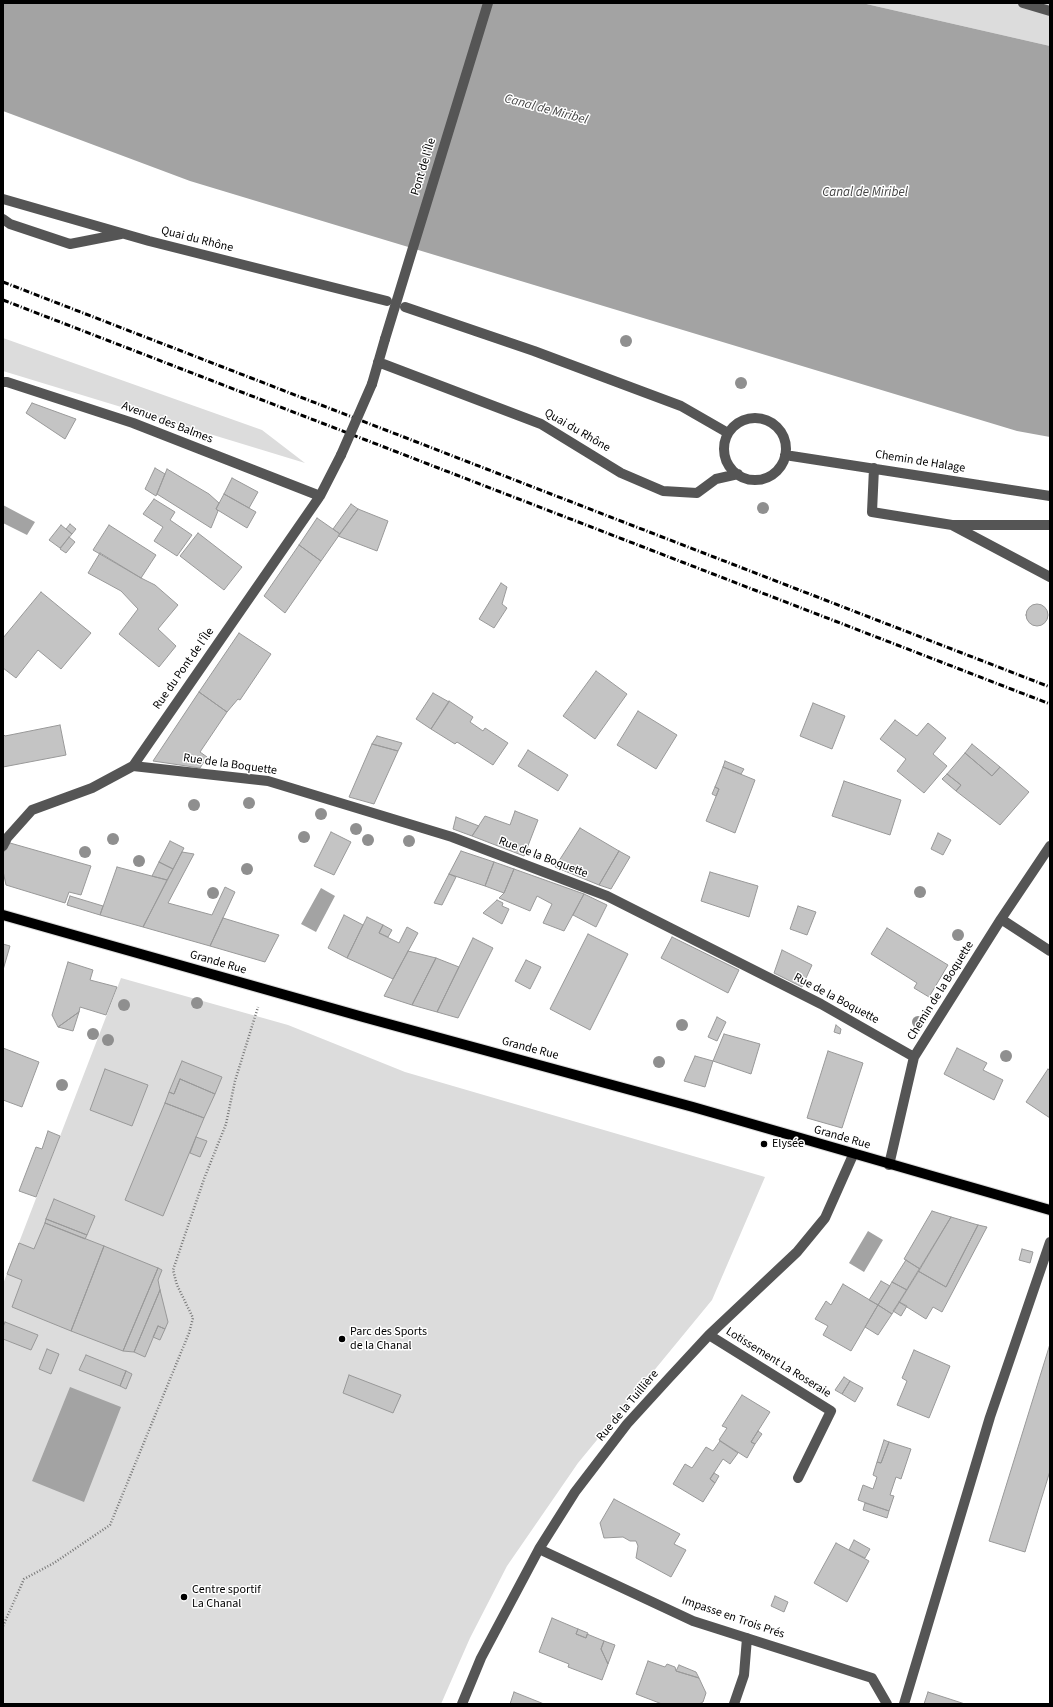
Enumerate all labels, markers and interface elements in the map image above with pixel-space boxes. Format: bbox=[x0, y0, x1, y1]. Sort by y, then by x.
water label: Canal de Miribel bbox=[503, 91, 589, 129]
street label: Pont de l'Île bbox=[408, 137, 440, 197]
water label: Canal de Miribel bbox=[822, 185, 908, 201]
street label: Quai du Rhône bbox=[159, 224, 235, 256]
street label: Avenue des Balmes bbox=[119, 399, 215, 447]
street label: Quai du Rhône bbox=[541, 406, 613, 456]
street label: Chemin de Halage bbox=[874, 448, 966, 476]
street label: Rue du Pont de l'Île bbox=[150, 625, 218, 713]
street label: Rue de la Boquette bbox=[182, 751, 278, 779]
street label: Rue de la Boquette bbox=[496, 834, 590, 882]
street label: Chemin de la Boquette bbox=[905, 939, 977, 1043]
street label: Grande Rue bbox=[188, 948, 248, 978]
street label: Rue de la Boquette bbox=[791, 970, 881, 1028]
street label: Grande Rue bbox=[500, 1035, 560, 1063]
street label: Grande Rue bbox=[812, 1123, 872, 1153]
place label: Elysée bbox=[772, 1137, 804, 1151]
marker: Elysée bbox=[759, 1139, 769, 1149]
place label: Parc des Sports de la Chanal bbox=[350, 1325, 427, 1353]
street label: Lotissement La Roseraie bbox=[723, 1325, 833, 1401]
marker: Parc des Sports de la Chanal bbox=[337, 1334, 347, 1344]
street label: Rue de la Tuillière bbox=[594, 1367, 662, 1445]
place label: Centre sportif La Chanal bbox=[192, 1583, 261, 1611]
marker: Centre sportif La Chanal bbox=[179, 1592, 189, 1602]
street label: Impasse en Trois Prés bbox=[680, 1594, 786, 1642]

